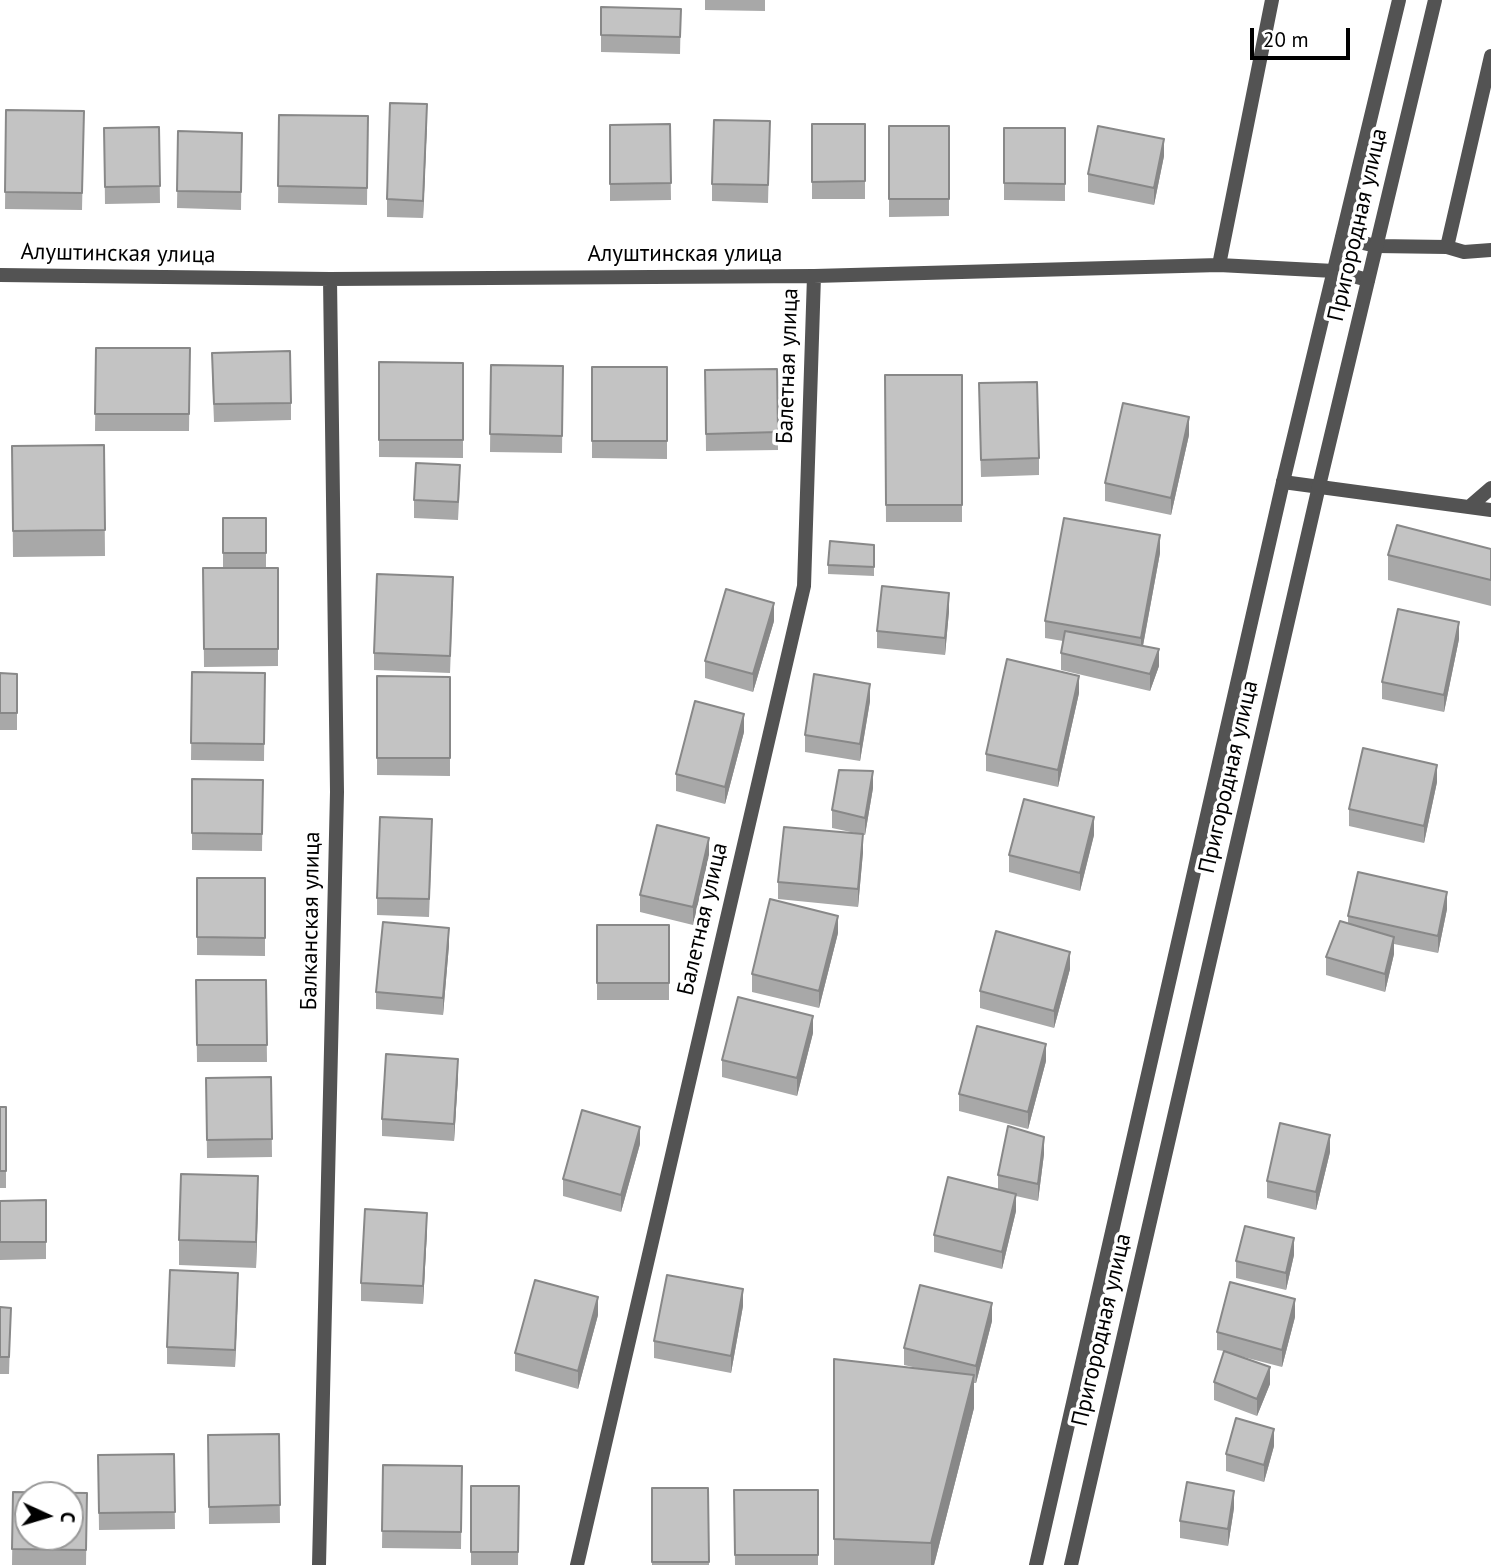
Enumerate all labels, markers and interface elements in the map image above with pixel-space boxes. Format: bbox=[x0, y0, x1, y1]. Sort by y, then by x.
scale bar bbox=[1253, 14, 1353, 58]
text: 20 m bbox=[1263, 26, 1309, 53]
street label: Пригородная улица bbox=[1322, 126, 1394, 324]
street label: Алуштинская улица bbox=[20, 239, 216, 269]
street label: Алуштинская улица bbox=[587, 240, 783, 268]
street label: Балетная улица bbox=[771, 288, 805, 444]
street label: Пригородная улица bbox=[1193, 678, 1265, 876]
street label: Балканская улица bbox=[296, 831, 326, 1011]
street label: Балетная улица bbox=[672, 840, 734, 998]
street label: Пригородная улица bbox=[1066, 1231, 1138, 1429]
north arrow bbox=[14, 1481, 84, 1551]
text: С bbox=[56, 1511, 80, 1523]

